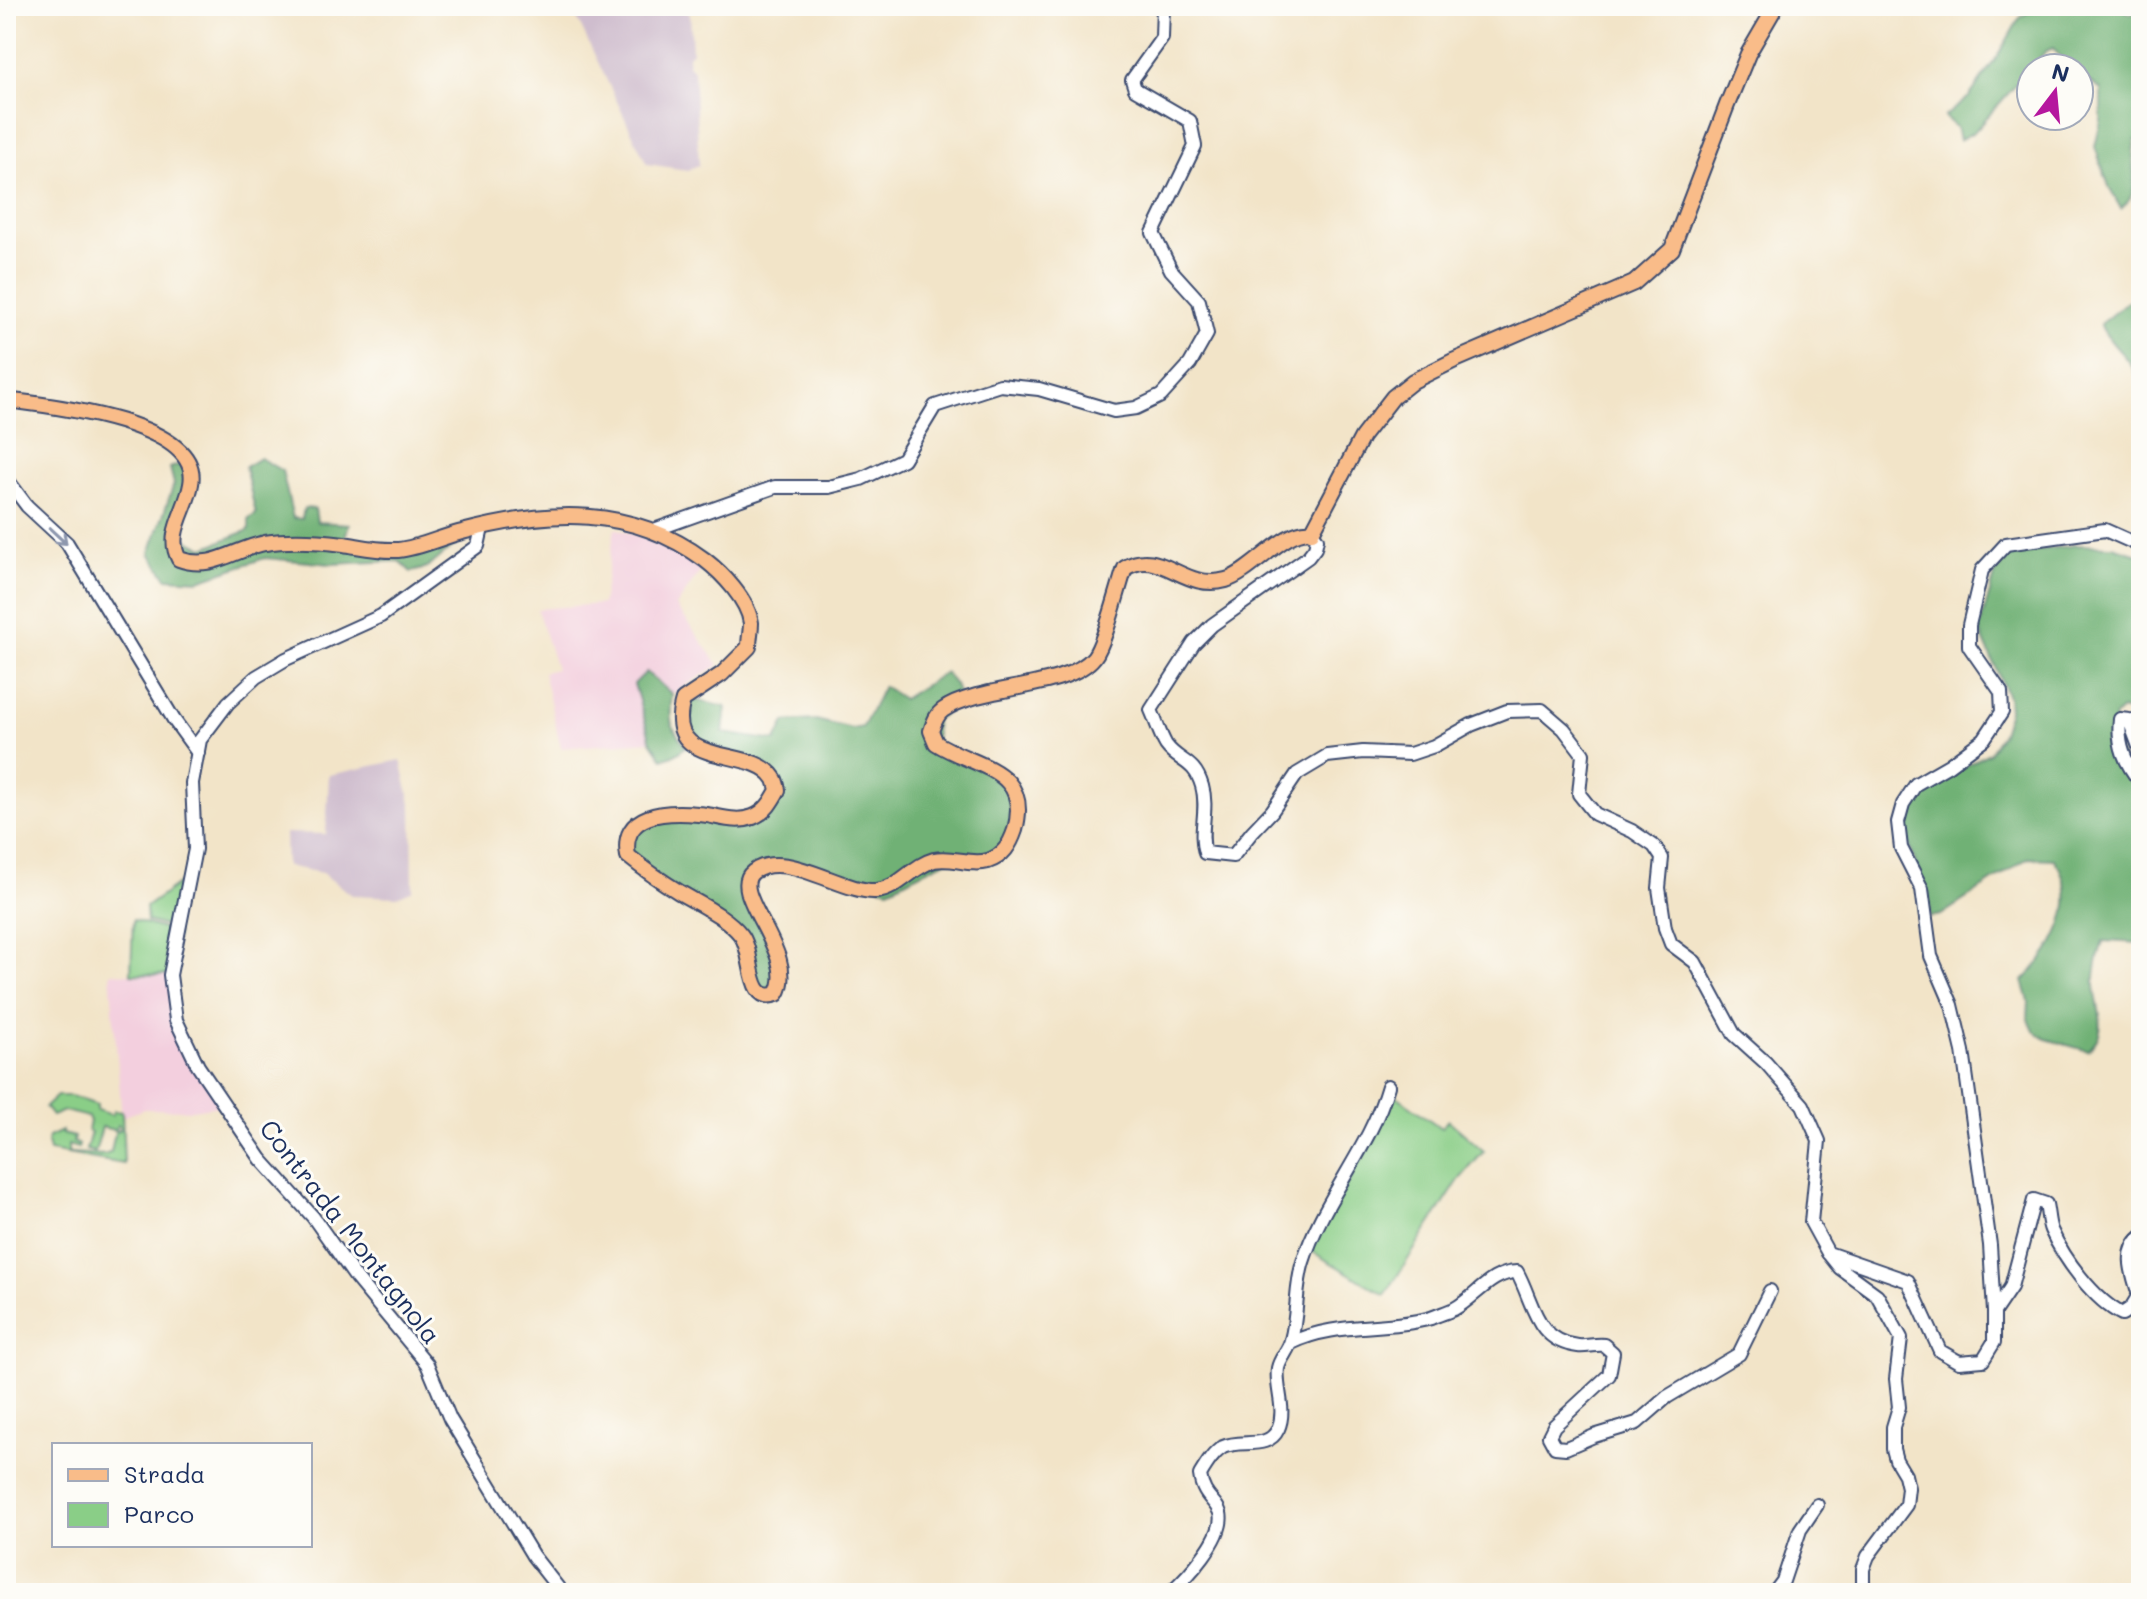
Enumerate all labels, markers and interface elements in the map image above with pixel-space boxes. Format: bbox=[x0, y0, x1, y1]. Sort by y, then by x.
north arrow bbox=[2015, 52, 2095, 132]
text: N bbox=[2049, 56, 2073, 89]
one-way arrow bbox=[48, 526, 68, 545]
street label: Contrada Montagnola bbox=[252, 1112, 449, 1351]
legend bbox=[52, 1443, 312, 1547]
text: Strada bbox=[124, 1458, 205, 1489]
text: Parco bbox=[124, 1498, 194, 1529]

